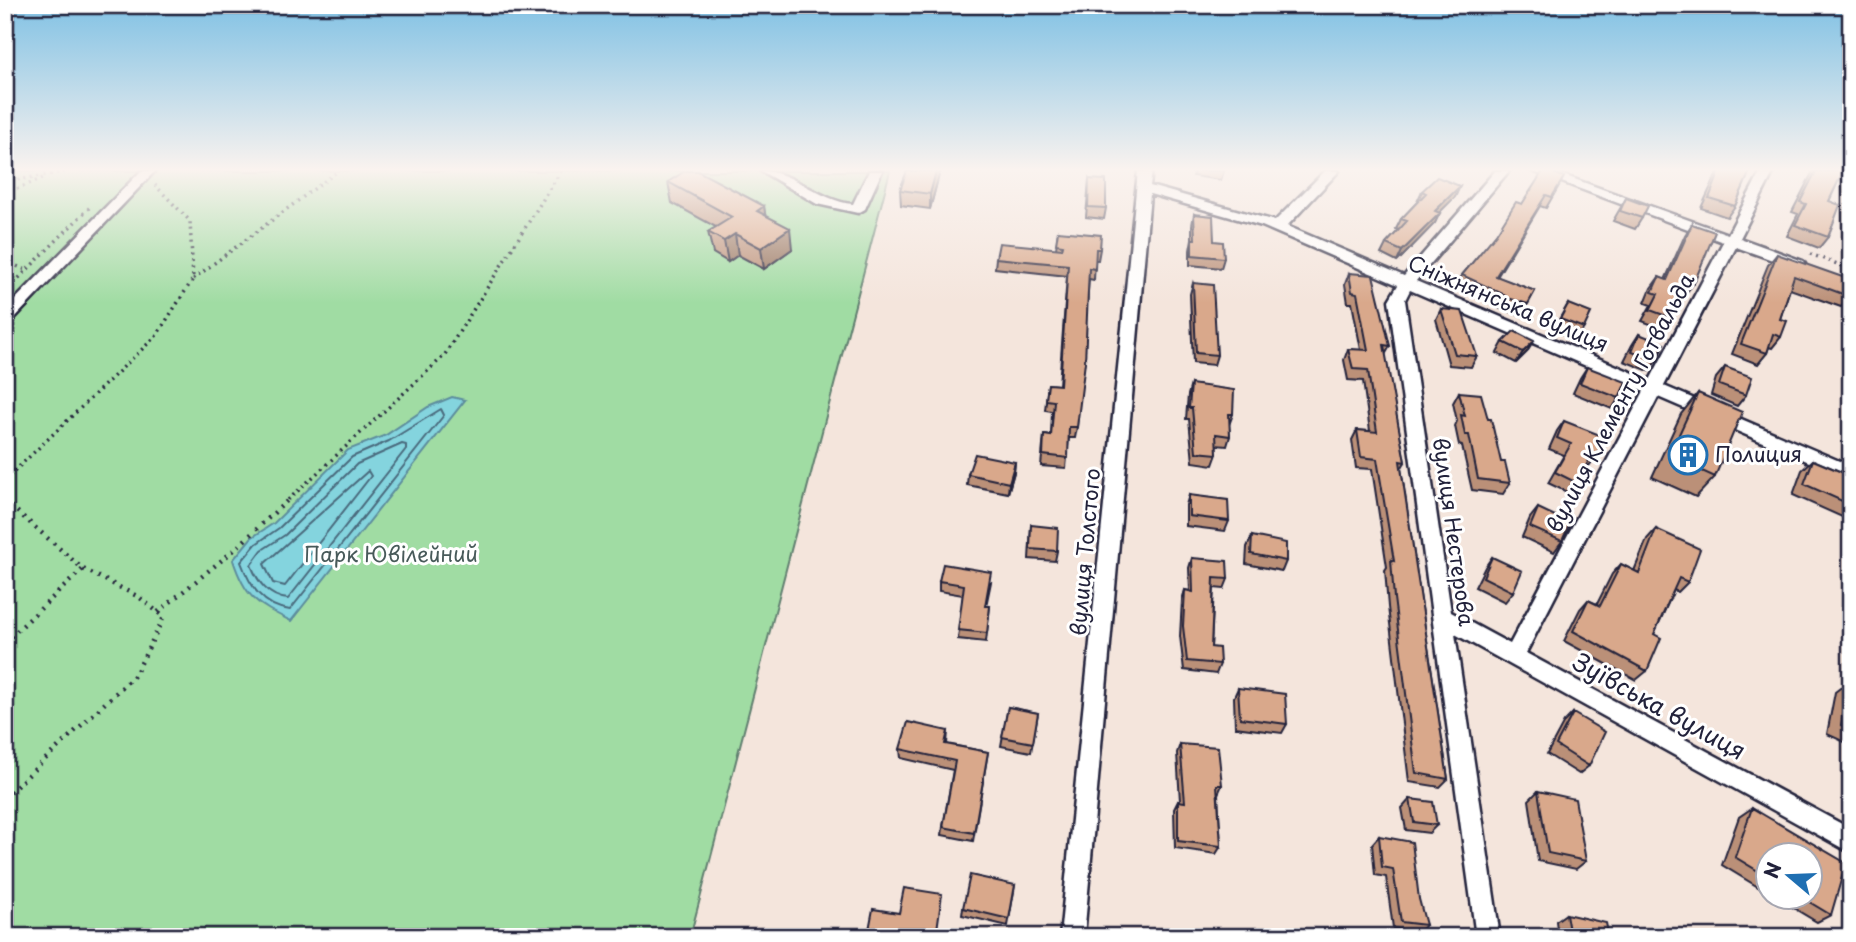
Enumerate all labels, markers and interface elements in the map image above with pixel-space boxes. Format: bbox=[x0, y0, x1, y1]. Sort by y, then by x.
street label: Сніжнянська вулиця bbox=[1404, 245, 1614, 359]
street label: вулиця Клементу Готвальда bbox=[1537, 267, 1701, 537]
building icon: Полиция bbox=[1667, 434, 1709, 476]
street label: вулиця Нестерова bbox=[1426, 435, 1484, 628]
place label: Полиция bbox=[1715, 437, 1802, 469]
street label: вулиця Толстого bbox=[1061, 467, 1107, 637]
park label: Парк Ювілейний bbox=[304, 537, 478, 569]
street label: Зуївська вулиця bbox=[1567, 643, 1753, 768]
north arrow bbox=[1755, 841, 1825, 911]
text: N bbox=[1756, 858, 1788, 882]

